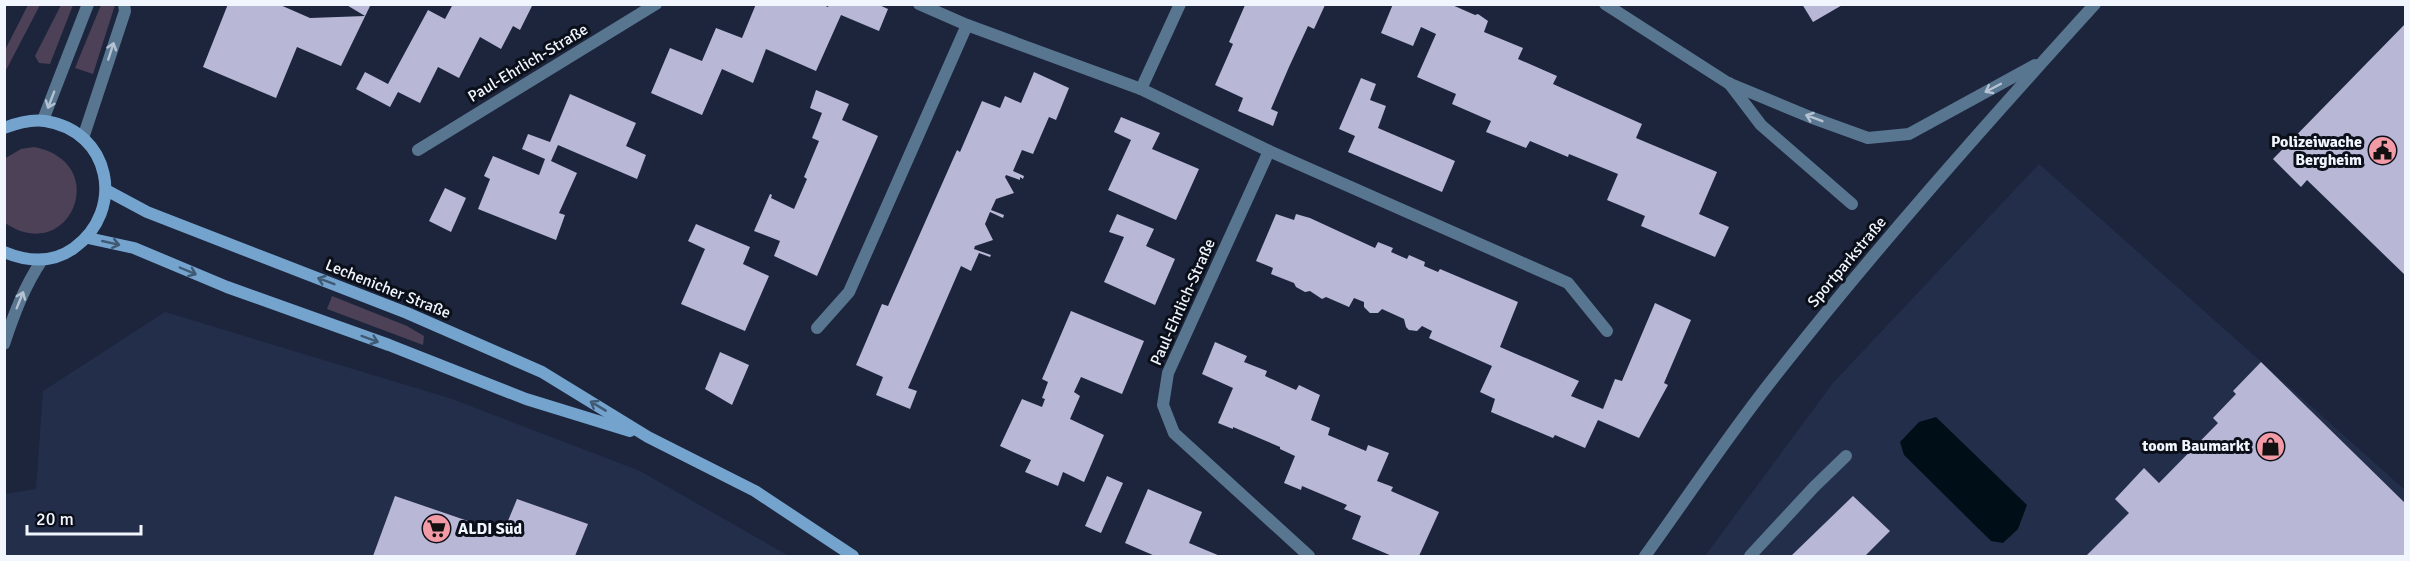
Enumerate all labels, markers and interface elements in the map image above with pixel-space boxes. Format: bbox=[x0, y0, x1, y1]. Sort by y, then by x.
street label: Paul-Ehrlich-Straße bbox=[464, 19, 592, 107]
one-way arrow bbox=[107, 42, 118, 61]
one-way arrow bbox=[1984, 83, 2002, 94]
one-way arrow bbox=[45, 90, 56, 108]
one-way arrow bbox=[1805, 112, 1823, 123]
place label: Polizeiwache Bergheim bbox=[2271, 132, 2362, 170]
public building icon: Polizeiwache Bergheim bbox=[2367, 135, 2399, 167]
street label: Sportparkstraße bbox=[1803, 212, 1891, 312]
street label: Paul-Ehrlich-Straße bbox=[1146, 236, 1220, 368]
one-way arrow bbox=[101, 237, 120, 249]
street label: Lechenicher Straße bbox=[322, 255, 454, 323]
one-way arrow bbox=[178, 266, 196, 277]
one-way arrow bbox=[317, 275, 336, 286]
one-way arrow bbox=[15, 292, 26, 310]
one-way arrow bbox=[361, 334, 379, 345]
one-way arrow bbox=[590, 400, 607, 412]
shop icon: toom Baumarkt bbox=[2255, 430, 2287, 462]
place label: toom Baumarkt bbox=[2141, 436, 2250, 456]
scale bar bbox=[27, 498, 141, 536]
text: 20 m bbox=[36, 508, 74, 530]
supermarket icon: ALDI Süd bbox=[421, 513, 453, 545]
place label: ALDI Süd bbox=[458, 519, 523, 539]

